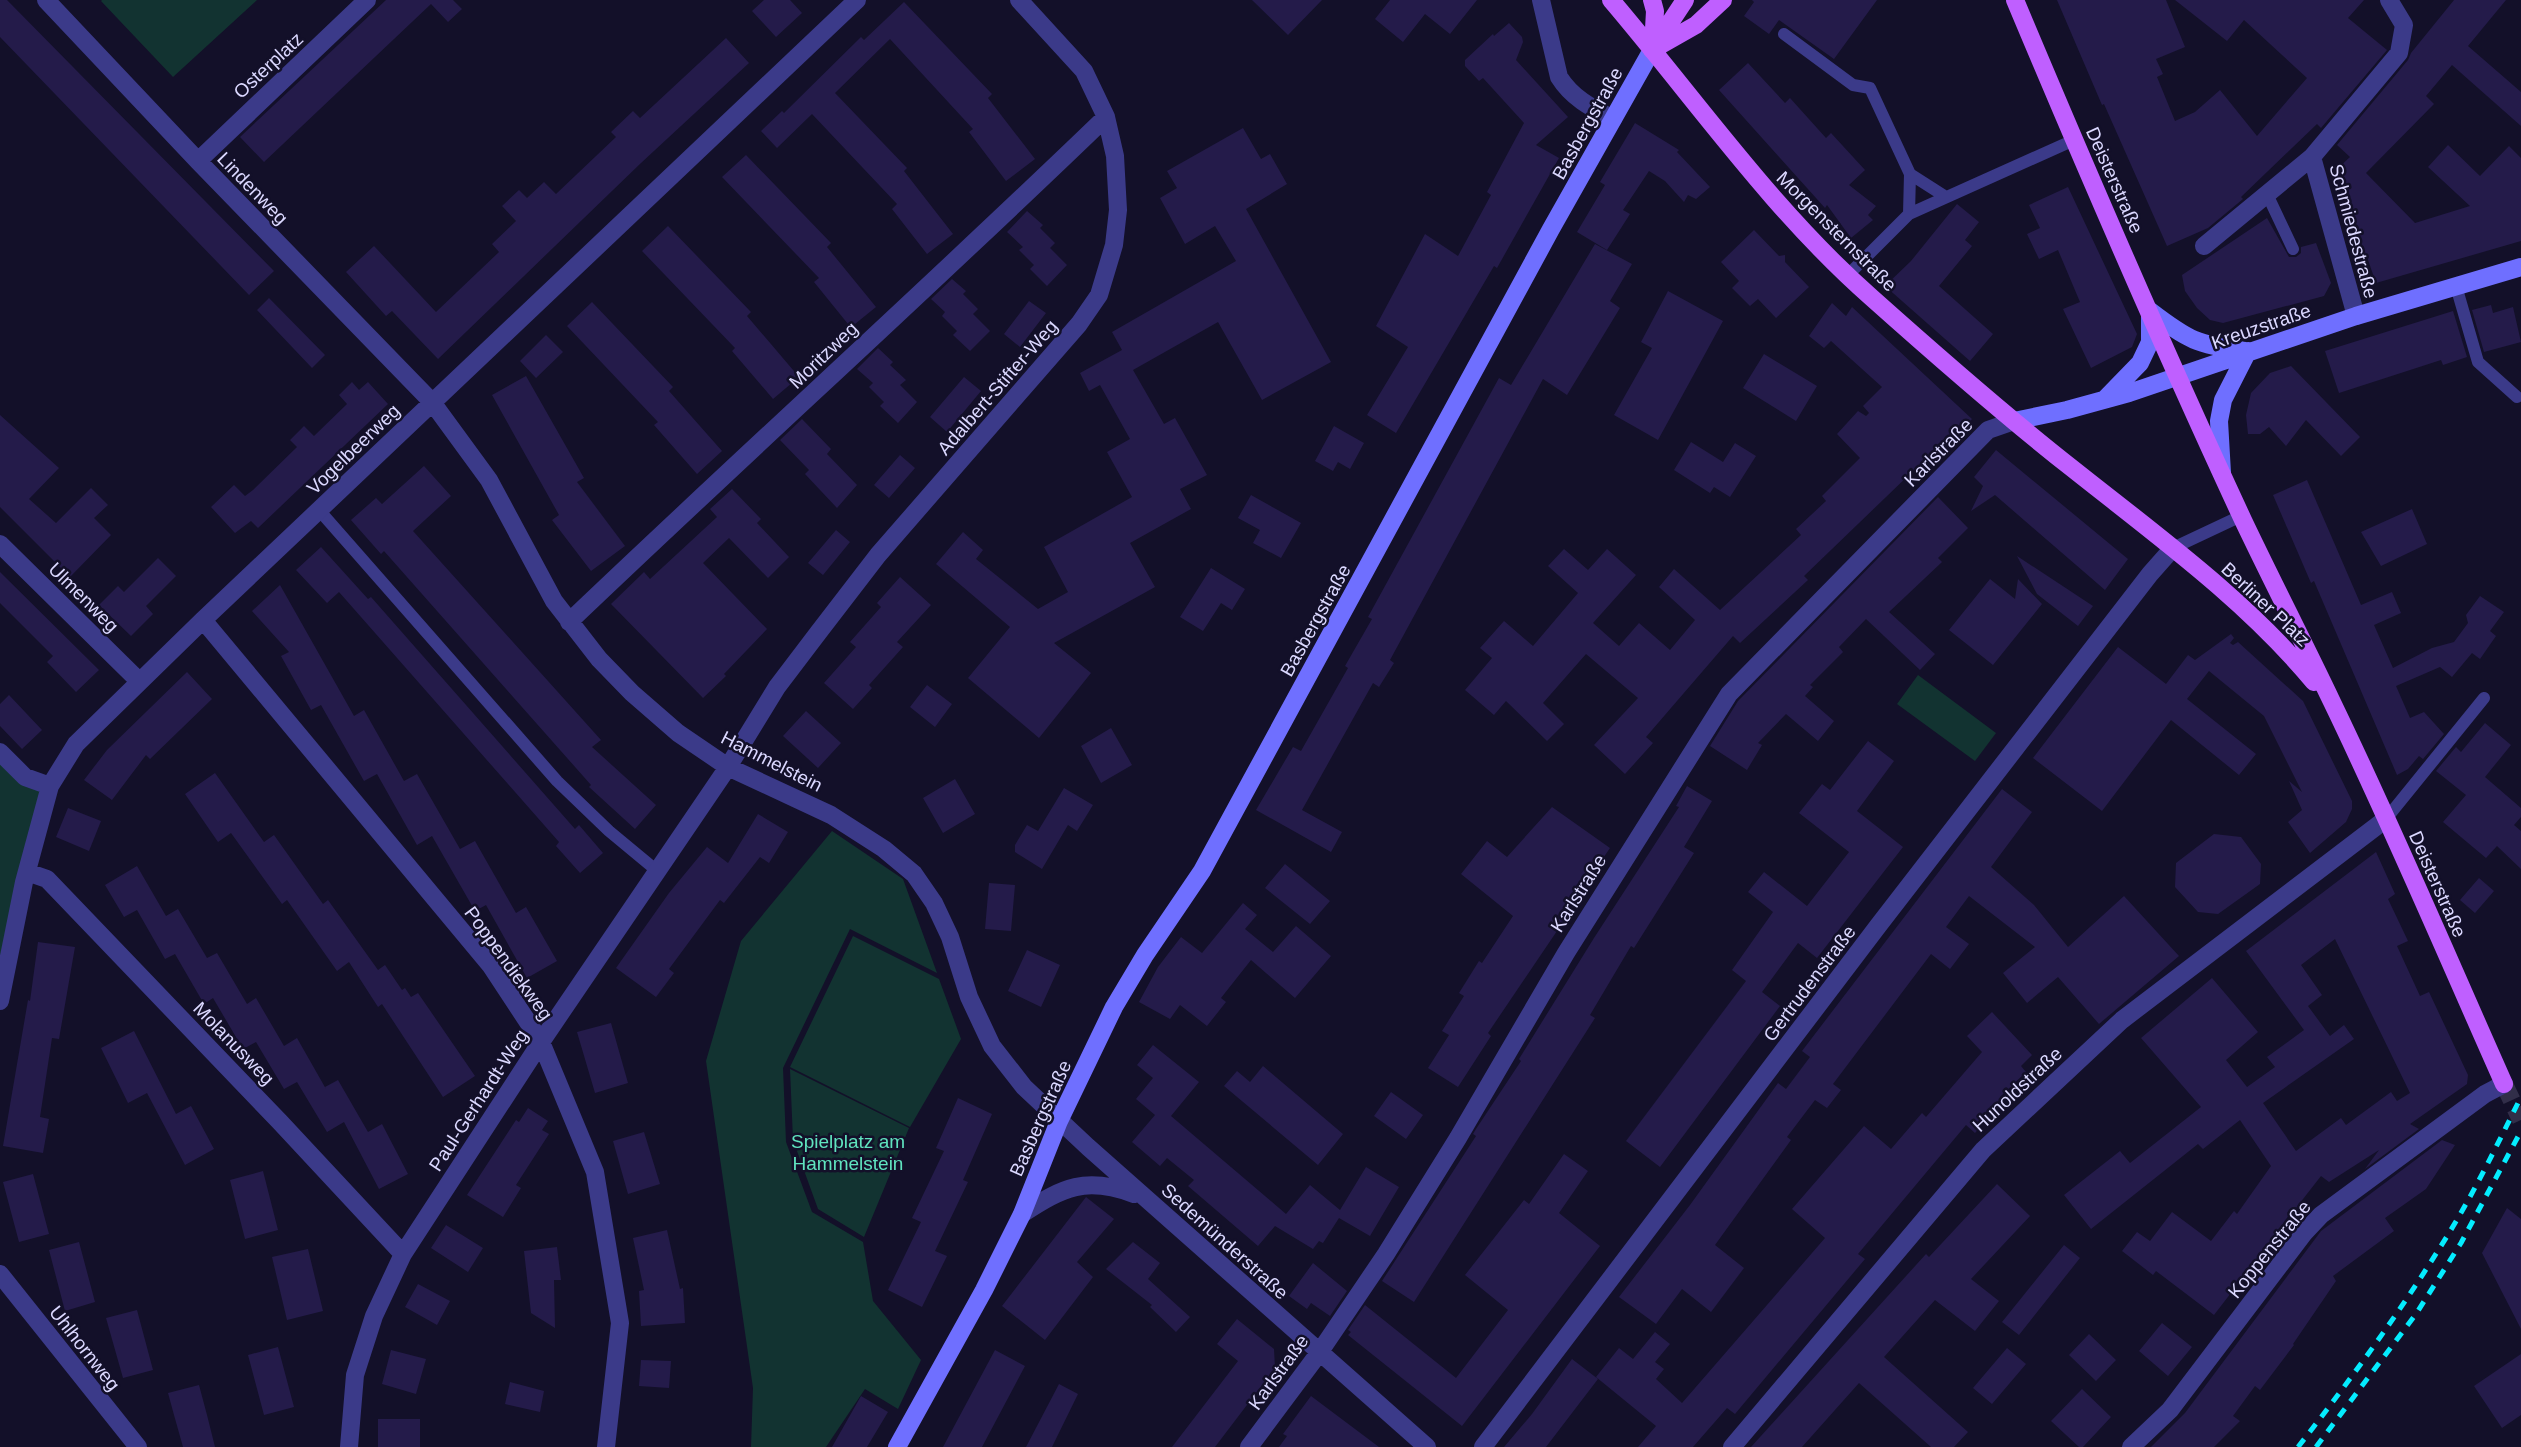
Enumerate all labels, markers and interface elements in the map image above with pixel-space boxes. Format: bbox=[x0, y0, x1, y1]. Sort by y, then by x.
street label: Osterplatz bbox=[230, 28, 307, 103]
street label: Basbergstraße bbox=[1548, 64, 1627, 183]
street label: Deisterstraße bbox=[2082, 124, 2147, 237]
street label: Lindenweg bbox=[213, 148, 292, 229]
street label: Schmiedestraße bbox=[2325, 162, 2382, 301]
street label: Morgensternstraße bbox=[1772, 167, 1901, 296]
street label: Kreuzstraße bbox=[2209, 300, 2314, 353]
street label: Adalbert-Stifter-Weg bbox=[933, 316, 1062, 459]
street label: Moritzweg bbox=[785, 318, 862, 393]
street label: Vogelbeerweg bbox=[303, 400, 404, 499]
street label: Karlstraße bbox=[1900, 414, 1977, 491]
street label: Ulmenweg bbox=[44, 558, 123, 637]
street label: Berliner Platz bbox=[2217, 558, 2314, 651]
street label: Basbergstraße bbox=[1276, 561, 1355, 680]
street label: Hammelstein bbox=[718, 727, 826, 796]
street label: Deisterstraße bbox=[2405, 828, 2470, 941]
street label: Karlstraße bbox=[1546, 851, 1611, 936]
street label: Poppendiekweg bbox=[460, 902, 557, 1024]
street label: Gertrudenstraße bbox=[1759, 921, 1860, 1045]
street label: Molanusweg bbox=[189, 998, 278, 1089]
street label: Paul-Gerhardt-Weg bbox=[425, 1026, 532, 1175]
street label: Hunoldstraße bbox=[1968, 1043, 2066, 1136]
street label: Basbergstraße bbox=[1006, 1057, 1075, 1179]
park label: Spielplatz am Hammelstein bbox=[791, 1131, 905, 1174]
street label: Sedemünderstraße bbox=[1157, 1179, 1292, 1304]
street label: Koppenstraße bbox=[2224, 1196, 2315, 1302]
street label: Uhlhornweg bbox=[45, 1302, 124, 1395]
street label: Karlstraße bbox=[1244, 1331, 1313, 1414]

